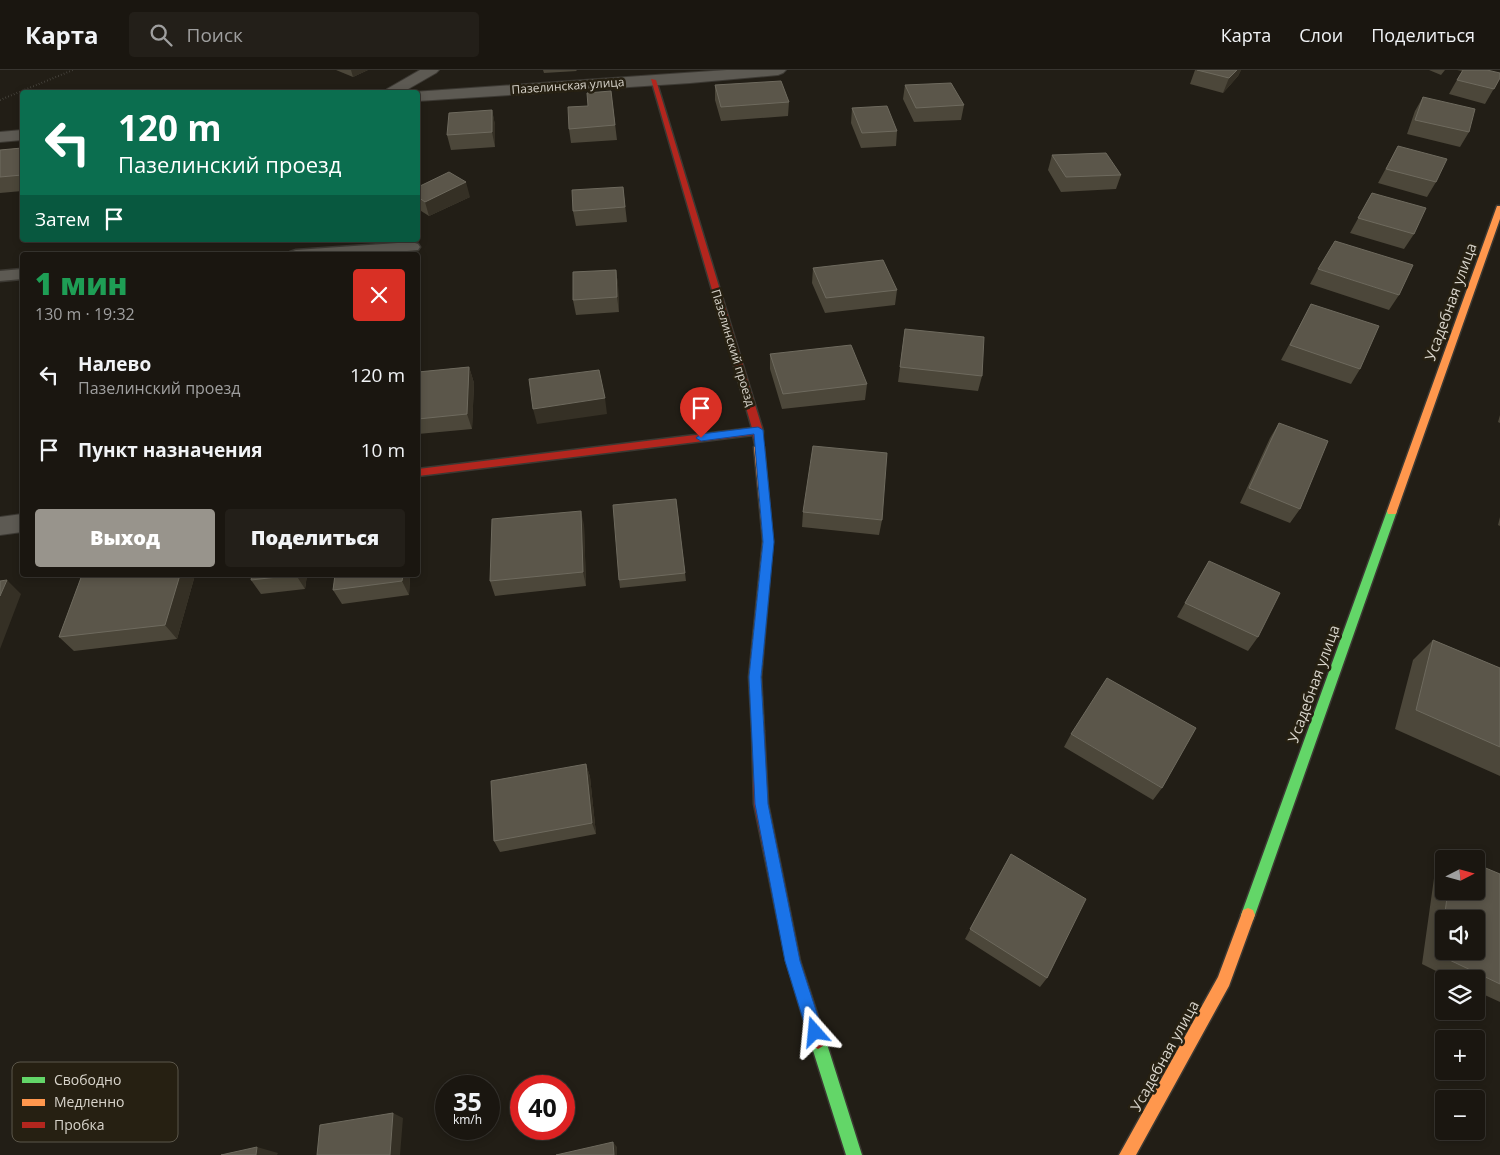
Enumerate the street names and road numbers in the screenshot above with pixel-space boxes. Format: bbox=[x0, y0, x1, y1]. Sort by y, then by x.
street label: Пазелинская улица bbox=[511, 73, 625, 98]
street label: Усадебная улица bbox=[1419, 240, 1481, 363]
street label: Пазелинский проезд bbox=[708, 287, 759, 409]
street label: Усадебная улица bbox=[1282, 622, 1344, 745]
street label: Усадебная улица bbox=[1125, 996, 1203, 1115]

